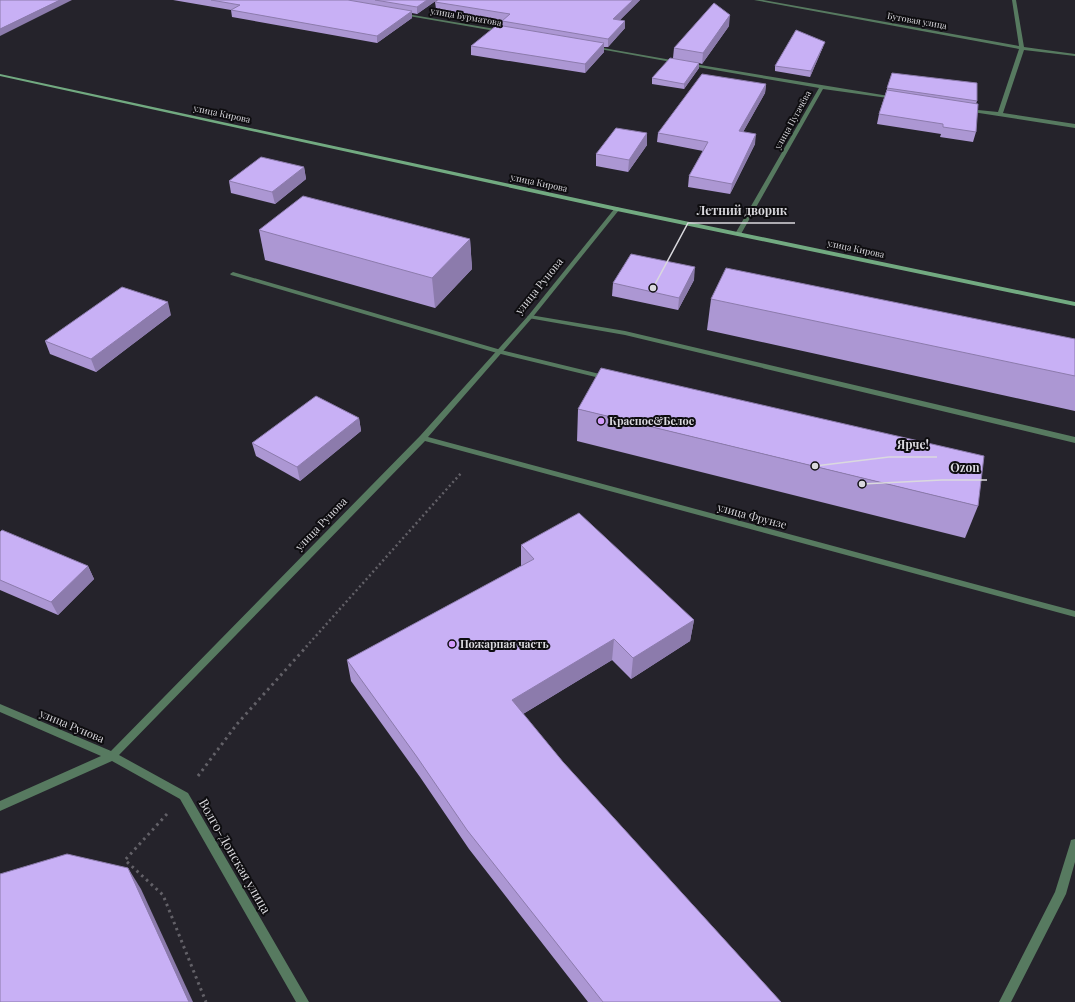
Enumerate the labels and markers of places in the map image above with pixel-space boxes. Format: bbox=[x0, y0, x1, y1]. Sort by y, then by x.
callout: Летний дворик bbox=[688, 199, 795, 223]
place label: Красное&Белое bbox=[609, 413, 695, 428]
marker: Красное&Белое bbox=[596, 416, 606, 426]
callout: Ярче! bbox=[889, 433, 937, 457]
callout: Ozon bbox=[942, 456, 987, 480]
place label: Пожарная часть bbox=[460, 636, 549, 651]
marker: Пожарная часть bbox=[447, 639, 457, 649]

